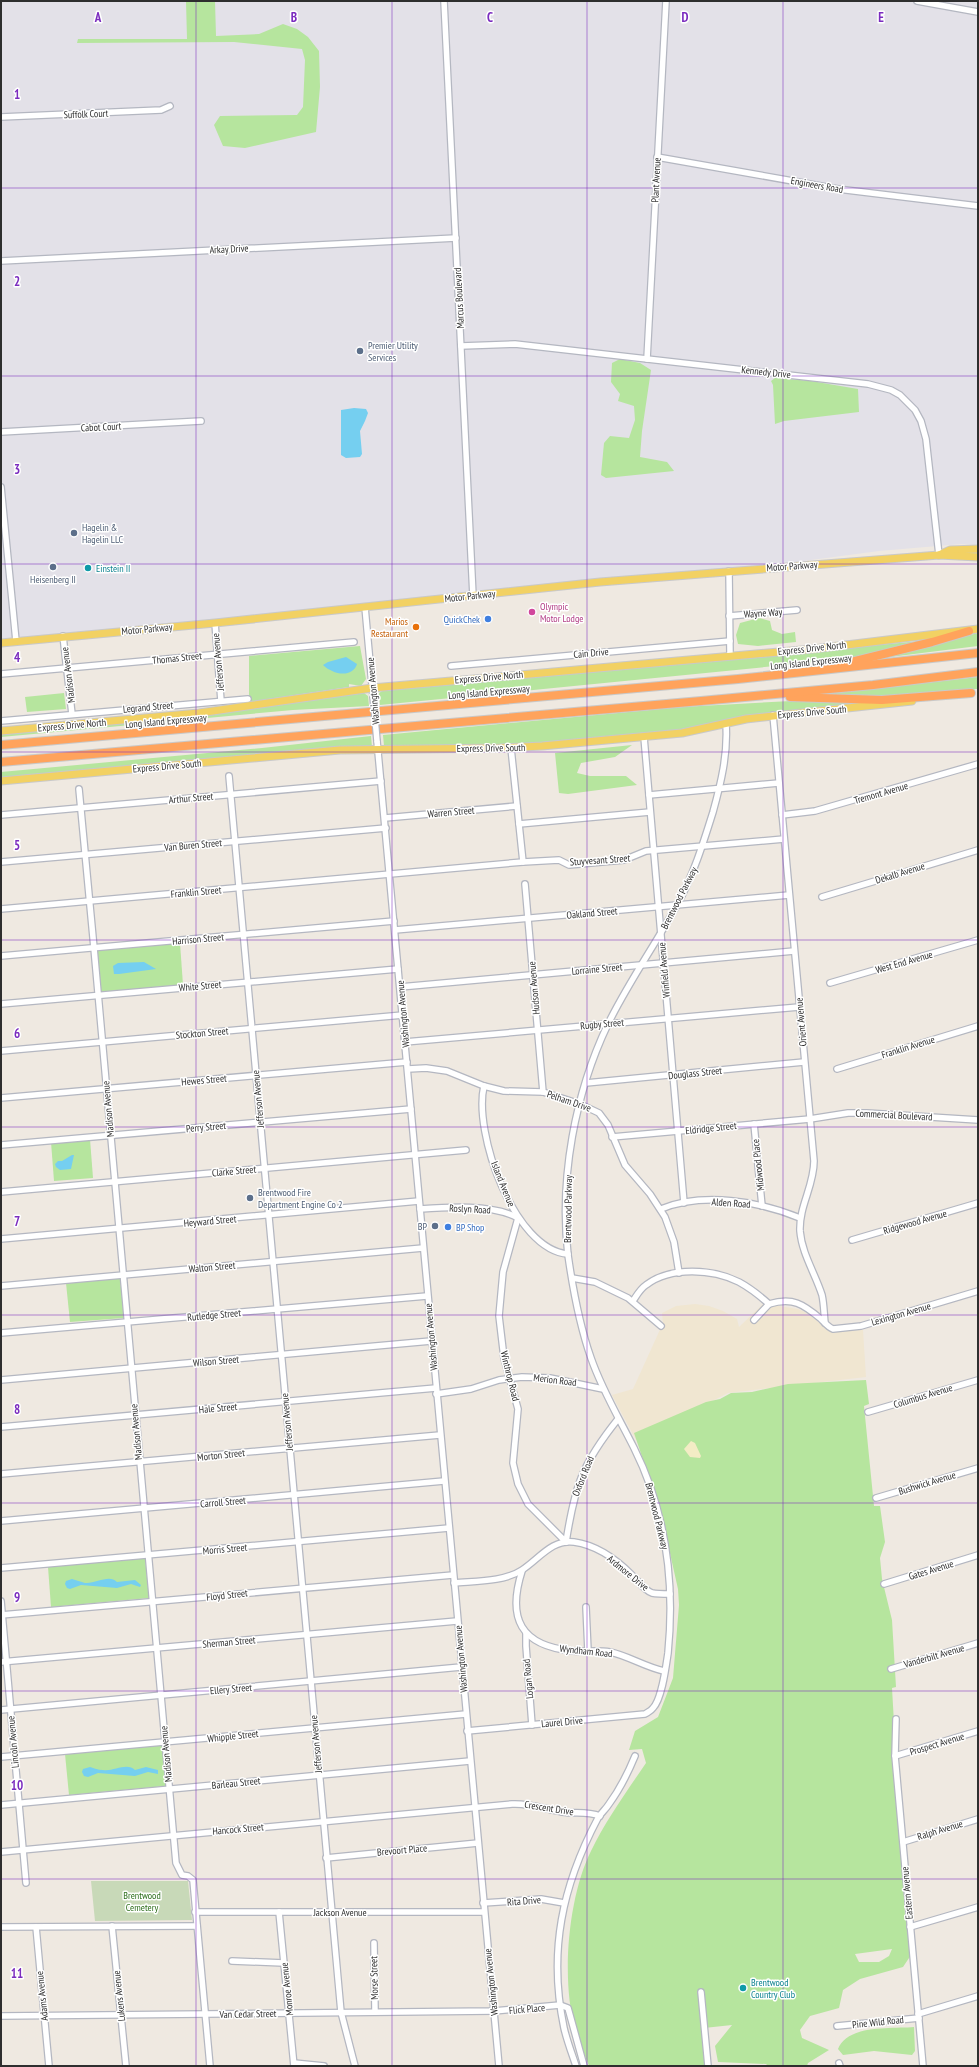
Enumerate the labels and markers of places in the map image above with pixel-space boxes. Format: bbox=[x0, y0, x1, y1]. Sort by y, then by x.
place label: Premier Utility Services bbox=[368, 339, 418, 364]
marker: Premier Utility Services bbox=[355, 346, 365, 356]
place label: Hagelin & Hagelin LLC bbox=[82, 521, 124, 546]
marker: Hagelin & Hagelin LLC bbox=[69, 528, 79, 538]
marker: Heisenberg II bbox=[48, 562, 58, 572]
place label: Einstein II bbox=[96, 562, 130, 575]
marker: Einstein II bbox=[83, 563, 93, 573]
place label: Heisenberg II bbox=[30, 573, 76, 586]
place label: Olympic Motor Lodge bbox=[540, 600, 583, 625]
marker: Olympic Motor Lodge bbox=[527, 607, 537, 617]
place label: QuickChek bbox=[444, 613, 480, 626]
marker: QuickChek bbox=[483, 614, 493, 624]
place label: Marios Restaurant bbox=[371, 615, 409, 640]
marker: Marios Restaurant bbox=[411, 622, 421, 632]
place label: Brentwood Fire Department Engine Co 2 bbox=[258, 1186, 342, 1211]
marker: Brentwood Fire Department Engine Co 2 bbox=[245, 1193, 255, 1203]
place label: BP bbox=[418, 1220, 427, 1233]
marker: BP bbox=[430, 1221, 440, 1231]
place label: BP Shop bbox=[456, 1221, 484, 1234]
marker: BP Shop bbox=[443, 1222, 453, 1232]
place label: Brentwood Country Club bbox=[751, 1976, 795, 2001]
marker: Brentwood Country Club bbox=[738, 1983, 748, 1993]

